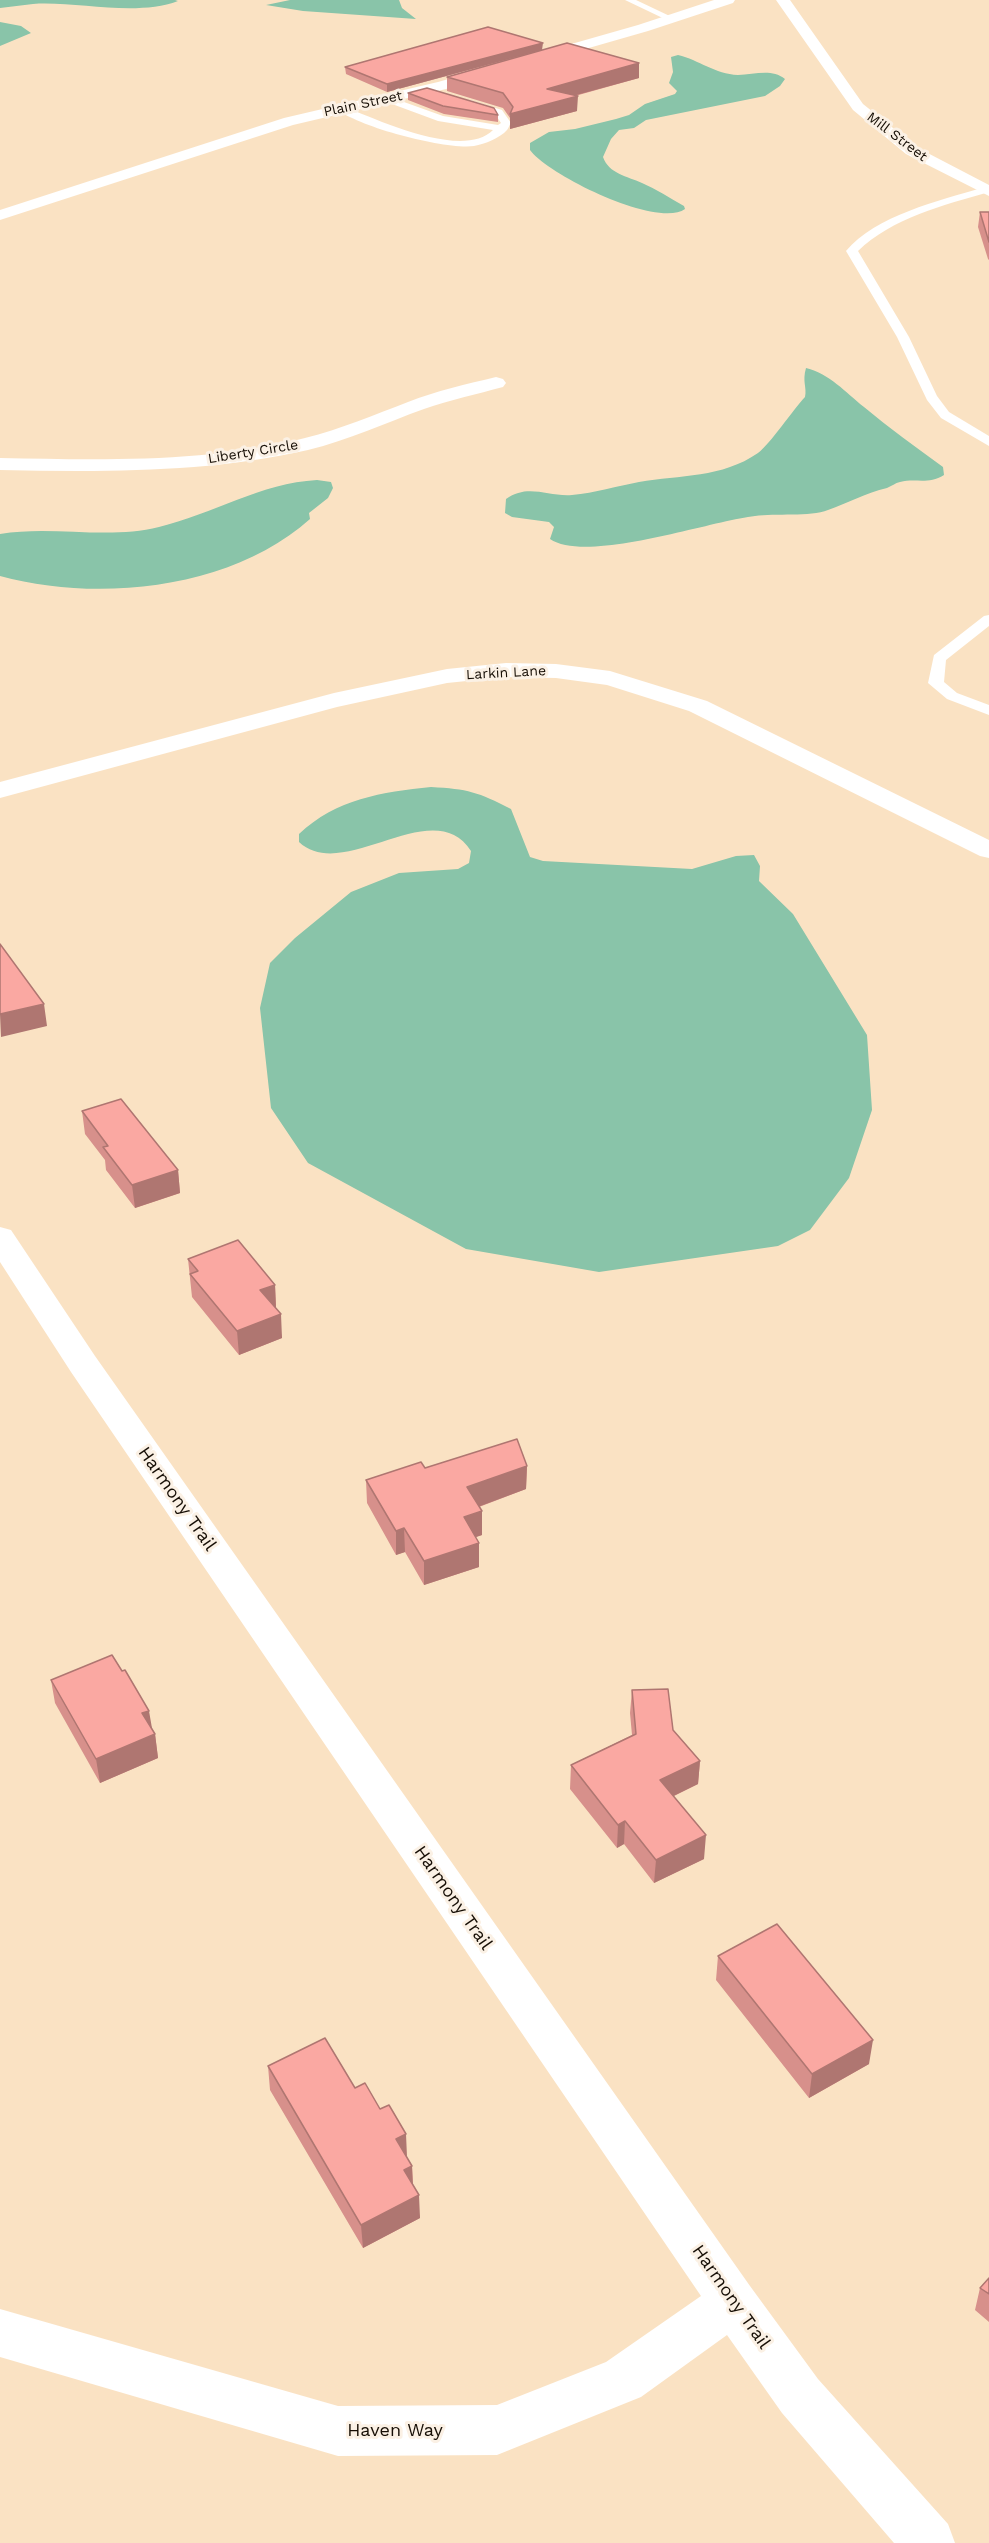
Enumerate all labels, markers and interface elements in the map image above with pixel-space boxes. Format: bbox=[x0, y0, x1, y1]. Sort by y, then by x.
street label: Plain Street bbox=[322, 87, 404, 121]
street label: Mill Street bbox=[864, 109, 930, 165]
street label: Liberty Circle bbox=[207, 437, 299, 467]
street label: Larkin Lane bbox=[466, 663, 546, 683]
street label: Harmony Trail bbox=[133, 1443, 221, 1555]
street label: Harmony Trail bbox=[409, 1842, 497, 1954]
street label: Harmony Trail bbox=[687, 2241, 775, 2353]
street label: Haven Way bbox=[347, 2420, 443, 2442]

